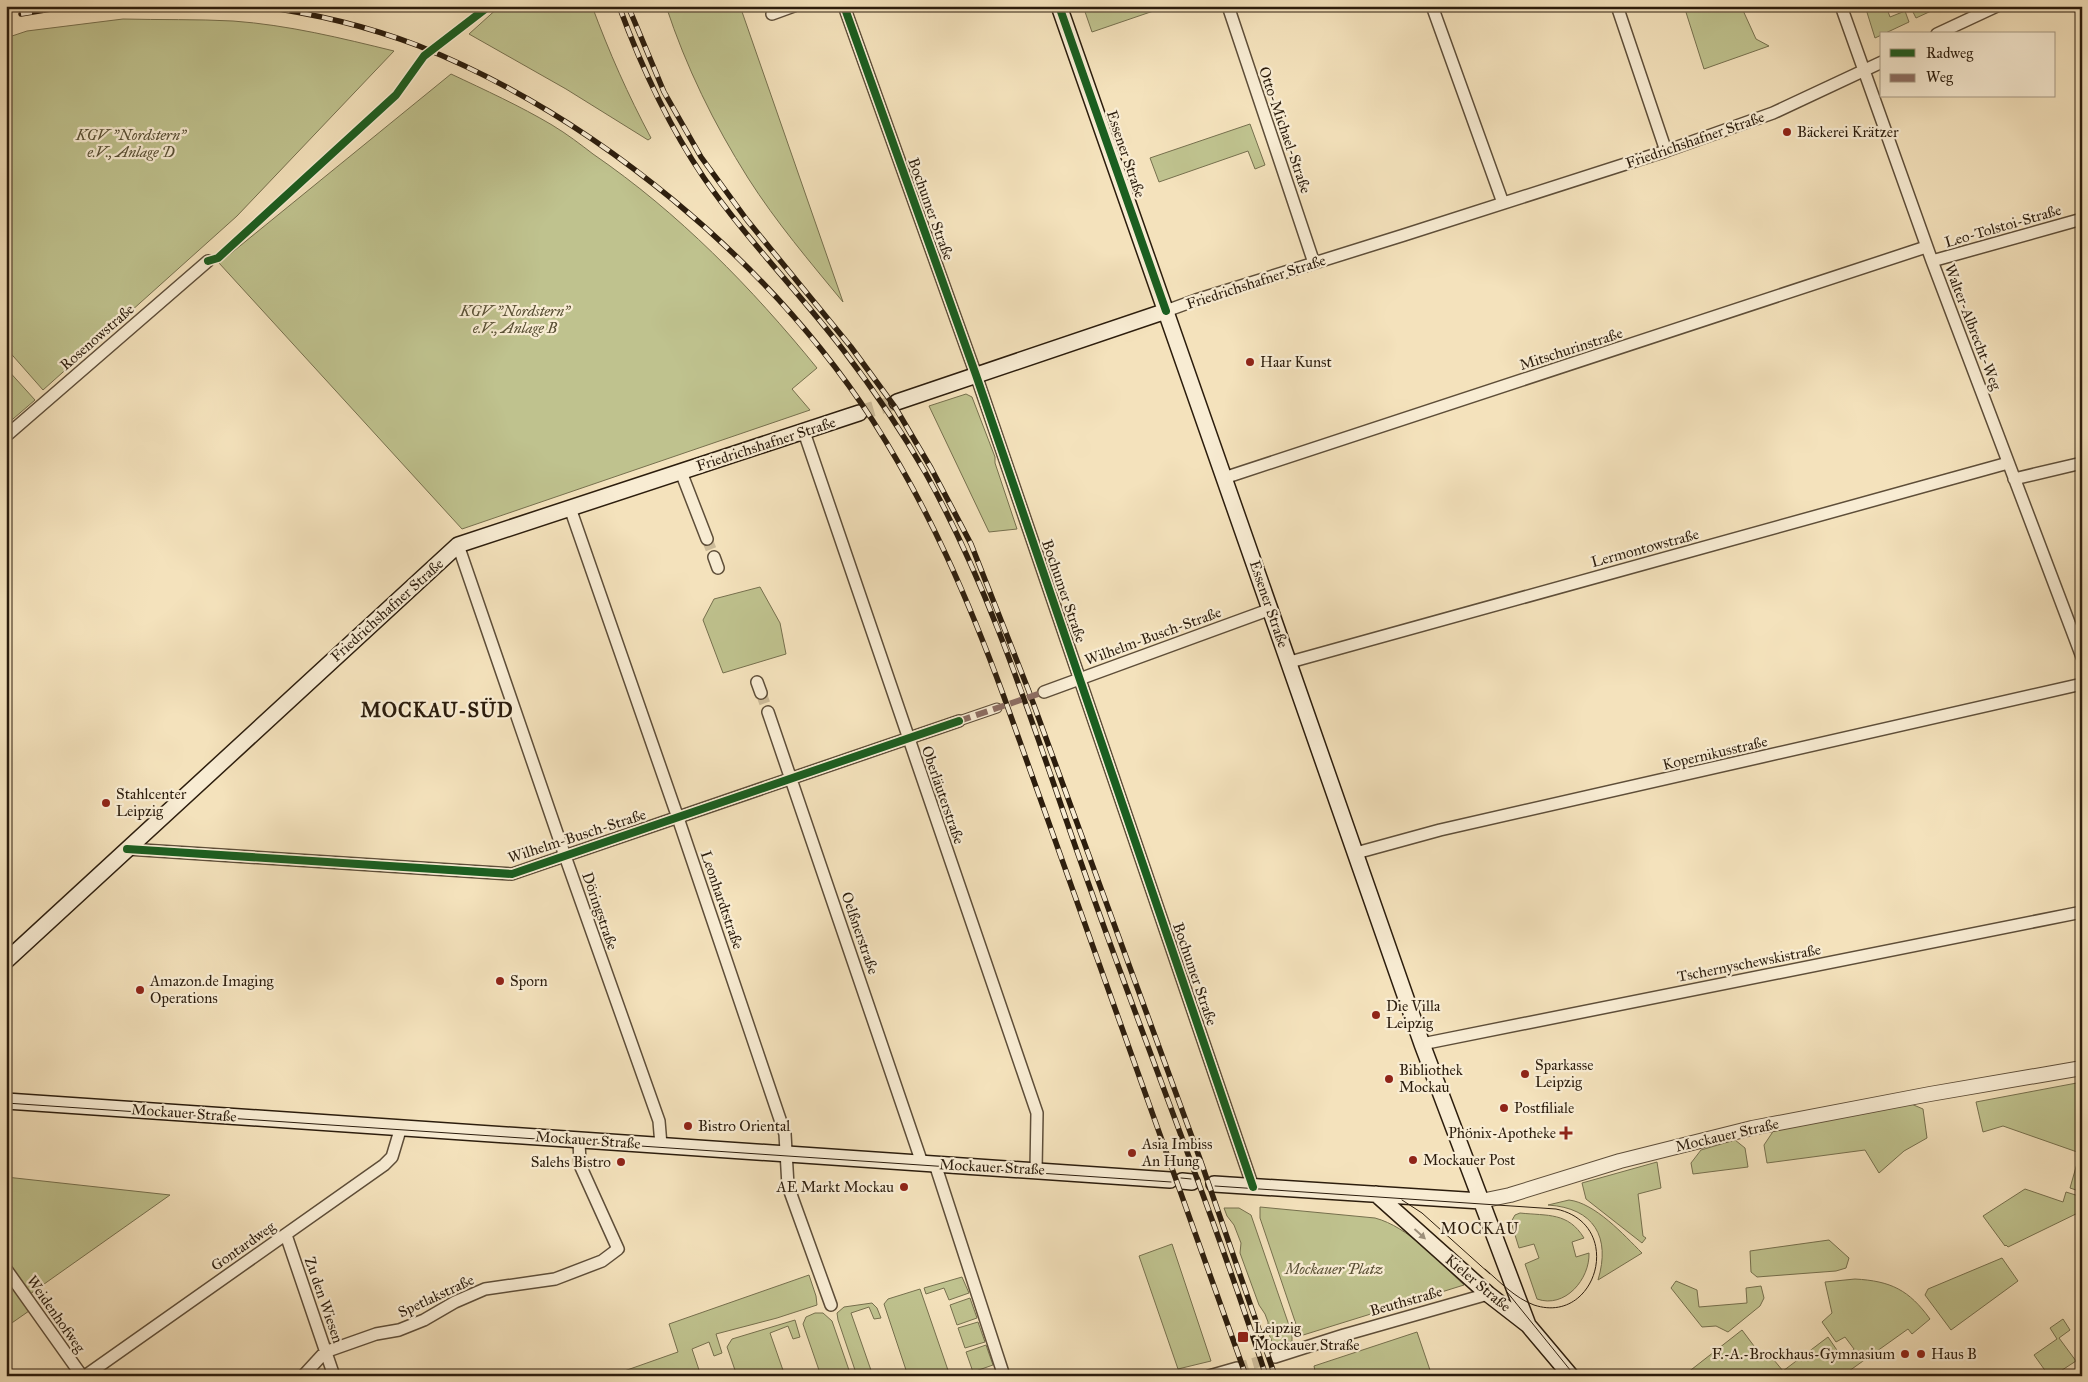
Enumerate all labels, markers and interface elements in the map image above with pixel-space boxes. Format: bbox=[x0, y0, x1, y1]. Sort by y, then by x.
legend bbox=[1880, 32, 2056, 98]
text: Radweg bbox=[1926, 44, 1974, 62]
street label: Otto-Michael-Straße bbox=[1255, 64, 1315, 196]
text: Weg bbox=[1926, 68, 1954, 86]
street label: Essener Straße bbox=[1103, 108, 1149, 200]
street label: Friedrichshafner Straße bbox=[1623, 108, 1767, 172]
place label: Bäckerei Krätzer bbox=[1797, 123, 1899, 141]
park label: KGV "Nordstern" e.V., Anlage D bbox=[75, 126, 188, 161]
marker: Bäckerei Krätzer bbox=[1781, 126, 1793, 138]
street label: Bochumer Straße bbox=[904, 155, 958, 263]
street label: Leo-Tolstoi-Straße bbox=[1943, 201, 2063, 251]
street label: Friedrichshafner Straße bbox=[1184, 251, 1328, 313]
street label: Walter-Albrecht-Weg bbox=[1941, 262, 2006, 393]
street label: Rosenowstraße bbox=[56, 300, 138, 374]
park label: KGV "Nordstern" e.V., Anlage B bbox=[459, 302, 572, 337]
street label: Mitschurinstraße bbox=[1517, 324, 1625, 374]
place label: Haar Kunst bbox=[1260, 353, 1332, 371]
marker: Haar Kunst bbox=[1244, 356, 1256, 368]
street label: Friedrichshafner Straße bbox=[694, 413, 838, 475]
street label: Lermontowstraße bbox=[1589, 525, 1701, 571]
street label: Bochumer Straße bbox=[1038, 537, 1090, 645]
street label: Friedrichshafner Straße bbox=[327, 555, 447, 665]
street label: Essener Straße bbox=[1246, 558, 1292, 650]
street label: Wilhelm-Busch-Straße bbox=[1082, 603, 1224, 669]
district label: MOCKAU-SÜD bbox=[360, 697, 514, 722]
street label: Kopernikusstraße bbox=[1661, 732, 1769, 774]
street label: Oberläuterstraße bbox=[918, 743, 968, 847]
place label: Stahlcenter Leipzig bbox=[116, 785, 187, 820]
marker: Stahlcenter Leipzig bbox=[100, 797, 112, 809]
street label: Wilhelm-Busch-Straße bbox=[506, 805, 648, 867]
street label: Leonhardtstraße bbox=[697, 848, 747, 952]
street label: Döringstraße bbox=[578, 870, 622, 952]
street label: Oelßnerstraße bbox=[837, 889, 883, 977]
street label: Bochumer Straße bbox=[1169, 920, 1221, 1028]
street label: Tschernyschewskistraße bbox=[1676, 940, 1822, 986]
place label: Amazon.de Imaging Operations bbox=[149, 972, 274, 1007]
place label: Sporn bbox=[510, 972, 548, 990]
marker: Sporn bbox=[494, 975, 506, 987]
marker: Amazon.de Imaging Operations bbox=[134, 984, 146, 996]
place label: Die Villa Leipzig bbox=[1386, 997, 1441, 1032]
marker: Die Villa Leipzig bbox=[1370, 1009, 1382, 1021]
place label: Sparkasse Leipzig bbox=[1535, 1056, 1593, 1091]
place label: Bibliothek Mockau bbox=[1399, 1061, 1463, 1096]
marker: Sparkasse Leipzig bbox=[1519, 1068, 1531, 1080]
marker: Bibliothek Mockau bbox=[1383, 1073, 1395, 1085]
place label: Postfiliale bbox=[1514, 1099, 1574, 1117]
street label: Mockauer Straße bbox=[131, 1100, 237, 1126]
marker: Postfiliale bbox=[1498, 1102, 1510, 1114]
street label: Mockauer Straße bbox=[1674, 1114, 1780, 1156]
place label: Bistro Oriental bbox=[698, 1117, 791, 1135]
marker: Bistro Oriental bbox=[682, 1120, 694, 1132]
place label: Phönix-Apotheke bbox=[1448, 1124, 1556, 1142]
street label: Mockauer Straße bbox=[535, 1127, 641, 1153]
marker: Phönix-Apotheke bbox=[1560, 1127, 1572, 1139]
place label: Asia Imbiss An Hung bbox=[1141, 1135, 1213, 1170]
marker: Asia Imbiss An Hung bbox=[1126, 1147, 1138, 1159]
place label: Mockauer Post bbox=[1423, 1151, 1516, 1169]
place label: Salehs Bistro bbox=[531, 1153, 611, 1171]
marker: Mockauer Post bbox=[1407, 1154, 1419, 1166]
street label: Mockauer Straße bbox=[939, 1155, 1045, 1179]
marker: Salehs Bistro bbox=[615, 1156, 627, 1168]
place label: AE Markt Mockau bbox=[776, 1178, 894, 1196]
marker: AE Markt Mockau bbox=[898, 1181, 910, 1193]
street label: Gontardweg bbox=[207, 1217, 279, 1275]
district label: MOCKAU bbox=[1440, 1219, 1520, 1238]
one-way arrow bbox=[1414, 1228, 1427, 1239]
street label: Kieler Straße bbox=[1442, 1250, 1514, 1316]
street label: Zu den Wiesen bbox=[301, 1254, 347, 1346]
park label: Mockauer Platz bbox=[1283, 1260, 1383, 1278]
street label: Spetlakstraße bbox=[395, 1271, 477, 1321]
street label: Weidenhofweg bbox=[23, 1272, 90, 1357]
street label: Beuthstraße bbox=[1368, 1282, 1444, 1320]
place label: Leipzig Mockauer Straße bbox=[1254, 1319, 1360, 1354]
marker: Leipzig Mockauer Straße bbox=[1236, 1330, 1250, 1344]
place label: F.-A.-Brockhaus-Gymnasium bbox=[1712, 1345, 1895, 1363]
place label: Haus B bbox=[1931, 1345, 1977, 1363]
marker: F.-A.-Brockhaus-Gymnasium bbox=[1899, 1348, 1911, 1360]
marker: Haus B bbox=[1915, 1348, 1927, 1360]

